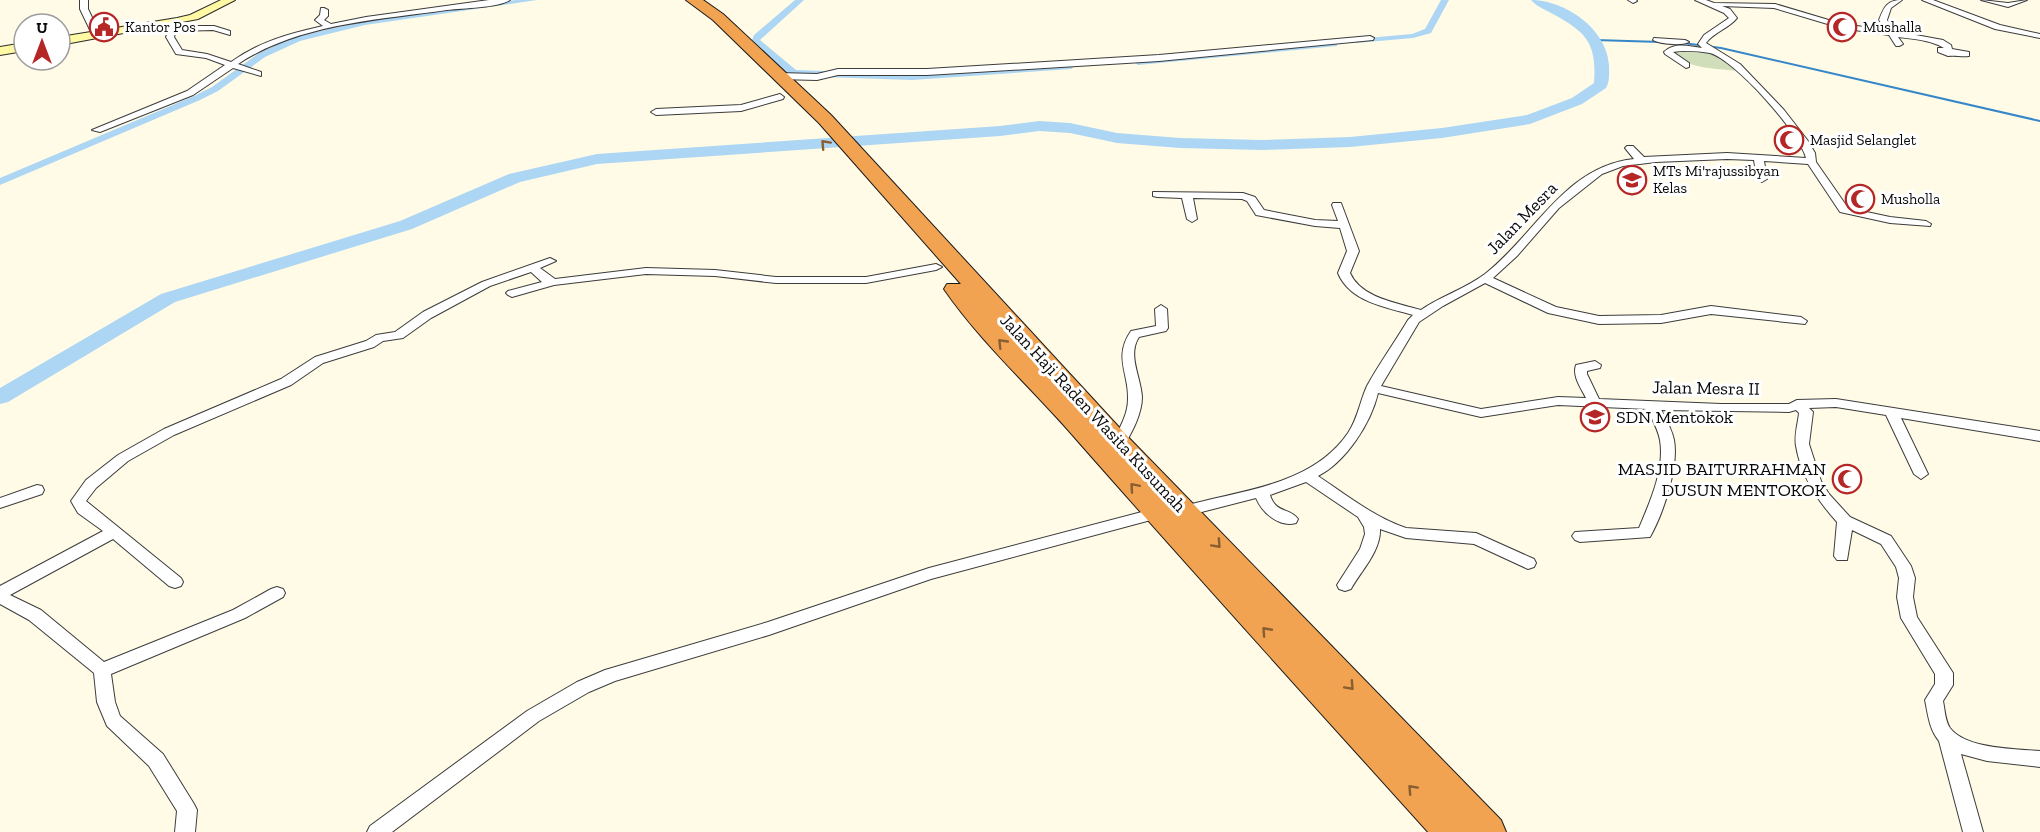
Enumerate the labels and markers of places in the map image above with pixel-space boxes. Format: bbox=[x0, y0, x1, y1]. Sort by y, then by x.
public building icon: Kantor Pos bbox=[88, 11, 120, 43]
mosque icon: Mushalla bbox=[1826, 11, 1858, 43]
place label: Kantor Pos bbox=[125, 18, 196, 36]
place label: Mushalla bbox=[1863, 18, 1922, 36]
mosque icon: Masjid Selanglet bbox=[1773, 124, 1805, 156]
place label: Masjid Selanglet bbox=[1810, 131, 1917, 149]
place label: MTs Mi'rajussibyan Kelas bbox=[1653, 162, 1780, 197]
school or university icon: MTs Mi'rajussibyan Kelas bbox=[1616, 164, 1648, 196]
mosque icon: Musholla bbox=[1844, 183, 1876, 215]
place label: Musholla bbox=[1881, 190, 1940, 208]
school or university icon: SDN Mentokok bbox=[1579, 401, 1611, 433]
place label: SDN Mentokok bbox=[1616, 406, 1734, 428]
place label: MASJID BAITURRAHMAN DUSUN MENTOKOK bbox=[1618, 458, 1826, 501]
mosque icon: MASJID BAITURRAHMAN DUSUN MENTOKOK bbox=[1831, 463, 1863, 495]

